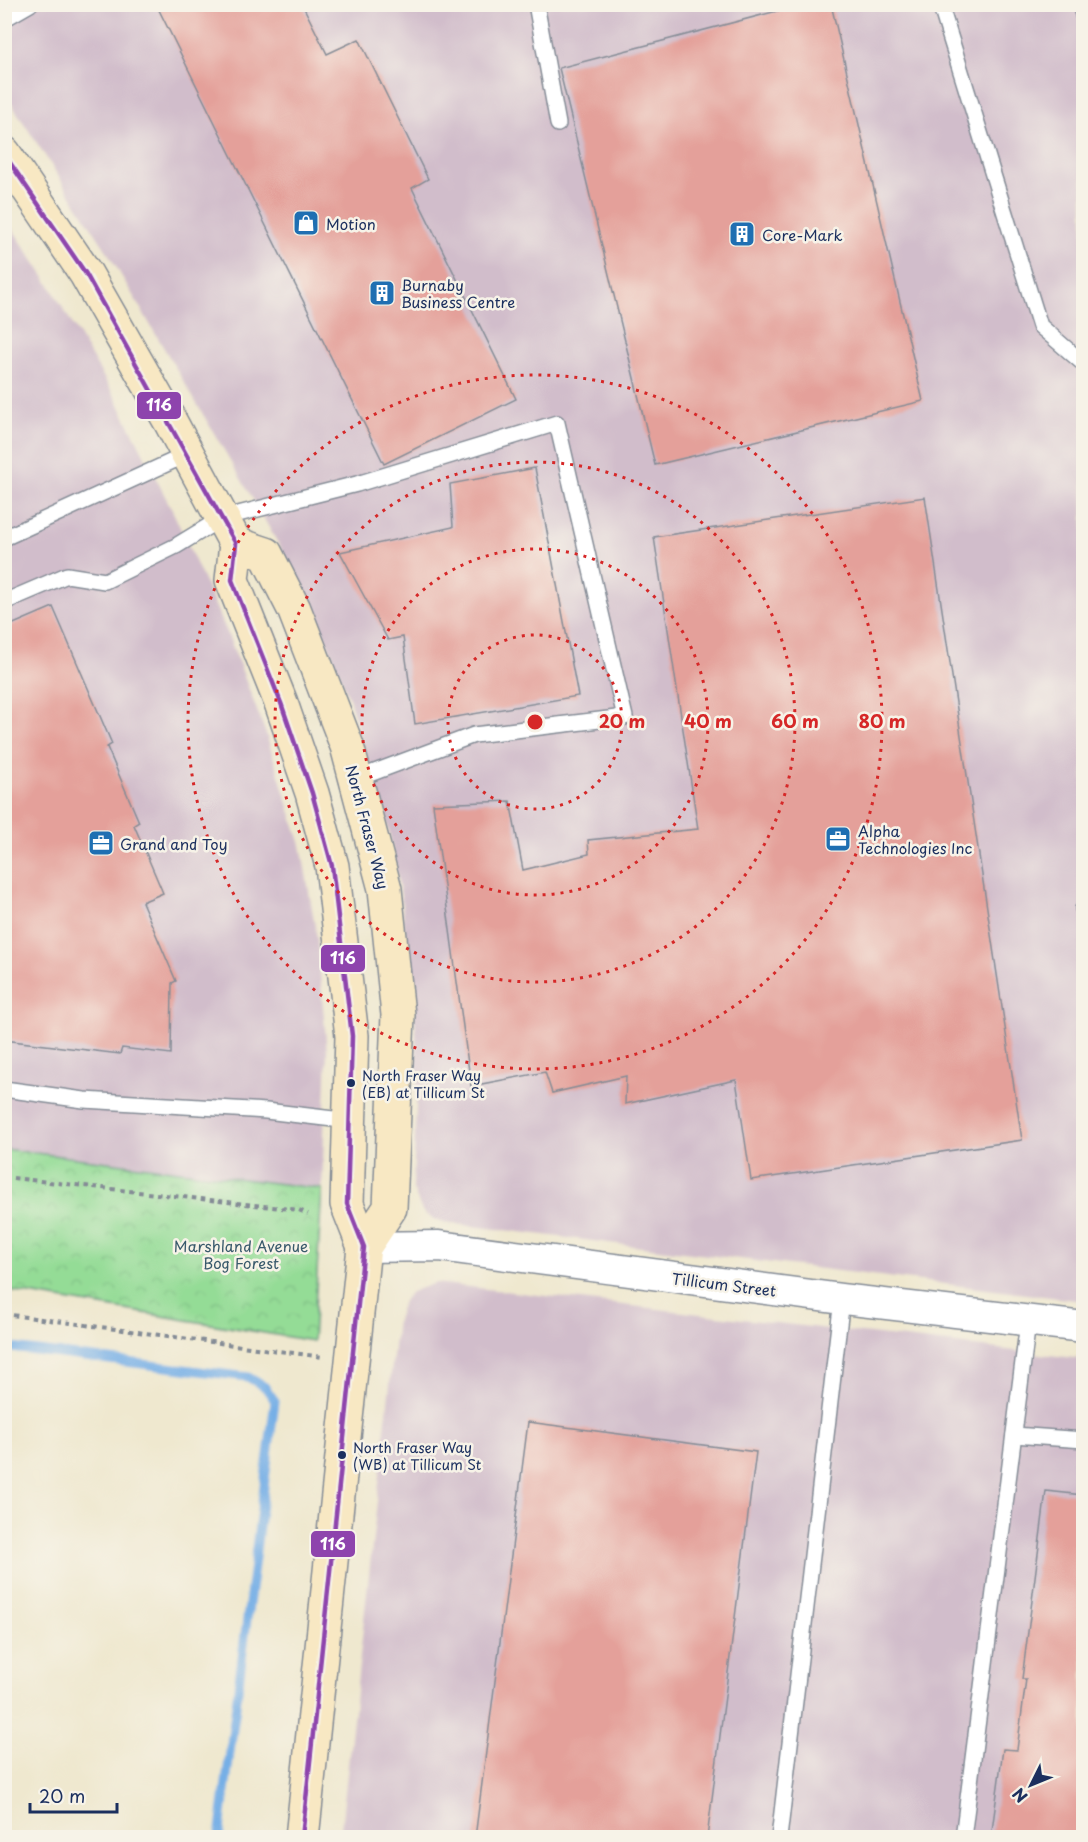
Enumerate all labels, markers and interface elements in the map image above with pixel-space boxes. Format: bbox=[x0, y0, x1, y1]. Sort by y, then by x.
shop icon: Motion bbox=[291, 208, 321, 238]
place label: Motion bbox=[326, 212, 376, 235]
building icon: Core-Mark bbox=[727, 219, 757, 249]
place label: Core-Mark bbox=[762, 223, 843, 246]
place label: Burnaby Business Centre bbox=[401, 273, 515, 313]
building icon: Burnaby Business Centre bbox=[367, 278, 397, 308]
line badge: 116 bbox=[136, 391, 182, 420]
text: 116 bbox=[146, 392, 172, 416]
text: 20 m bbox=[599, 707, 645, 734]
text: 40 m bbox=[684, 707, 732, 734]
text: 60 m bbox=[771, 707, 819, 734]
text: 80 m bbox=[858, 707, 906, 734]
centre of rings bbox=[525, 712, 545, 732]
street label: North Fraser Way bbox=[340, 762, 396, 892]
place label: Alpha Technologies Inc bbox=[858, 819, 973, 859]
office icon: Alpha Technologies Inc bbox=[823, 824, 853, 854]
office icon: Grand and Toy bbox=[86, 828, 116, 858]
place label: Grand and Toy bbox=[120, 832, 228, 855]
line badge: 116 bbox=[320, 944, 366, 973]
text: 116 bbox=[330, 945, 356, 969]
place label: North Fraser Way (EB) at Tillicum St bbox=[362, 1065, 485, 1103]
marker: North Fraser Way (EB) at Tillicum St bbox=[345, 1077, 357, 1089]
park label: Marshland Avenue Bog Forest bbox=[174, 1234, 308, 1274]
street label: Tillicum Street bbox=[671, 1266, 777, 1302]
place label: North Fraser Way (WB) at Tillicum St bbox=[353, 1437, 482, 1475]
marker: North Fraser Way (WB) at Tillicum St bbox=[336, 1449, 348, 1461]
line badge: 116 bbox=[310, 1530, 356, 1558]
text: 116 bbox=[320, 1531, 346, 1555]
north arrow bbox=[1001, 1755, 1061, 1815]
scale bar bbox=[30, 1776, 117, 1814]
text: 20 m bbox=[39, 1782, 85, 1809]
text: N bbox=[1006, 1783, 1032, 1809]

